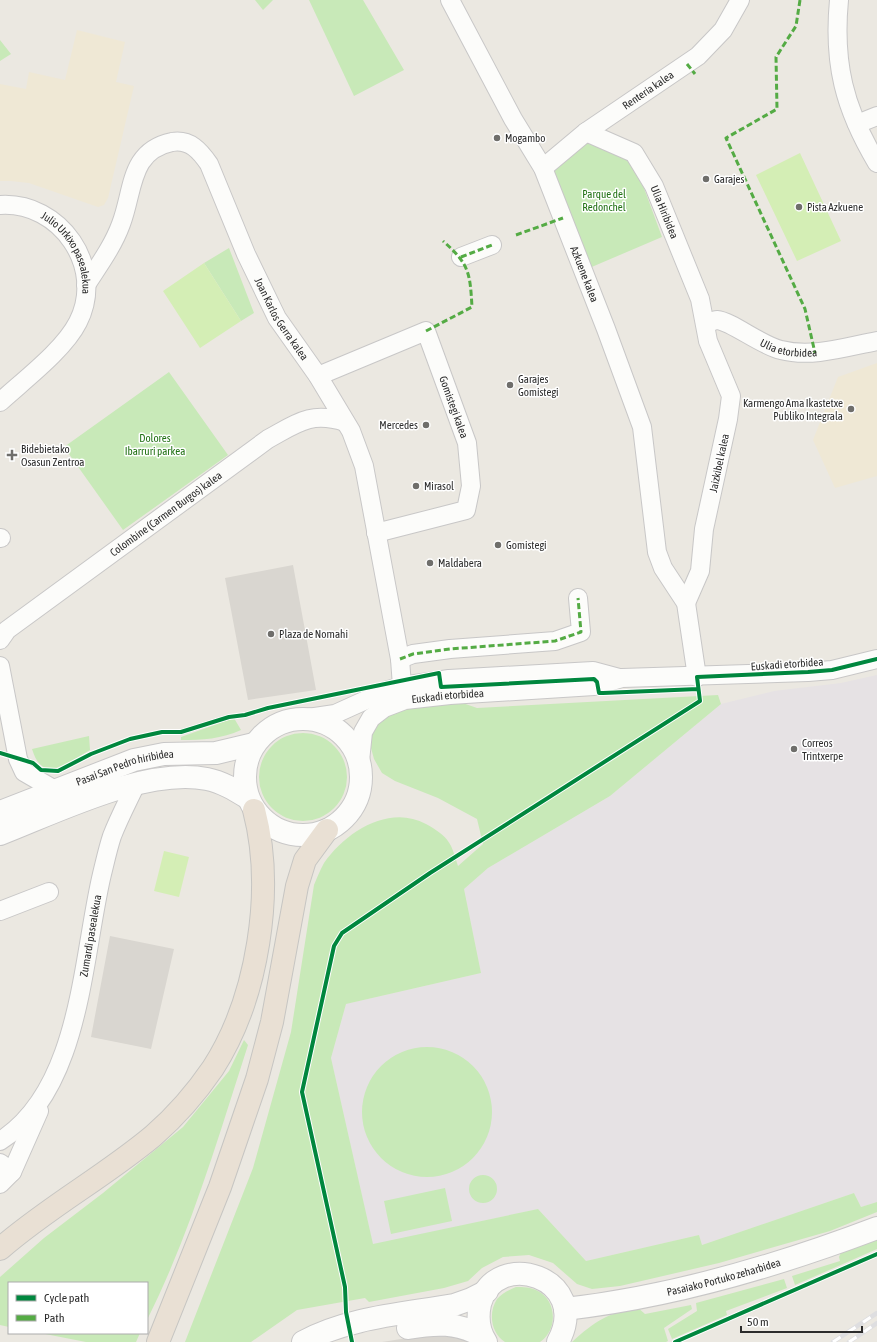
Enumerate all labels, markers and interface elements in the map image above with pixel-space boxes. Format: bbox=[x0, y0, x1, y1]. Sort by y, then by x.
street label: Renteria kalea bbox=[620, 68, 676, 112]
place label: Mogambo bbox=[505, 132, 545, 144]
marker: Mogambo bbox=[492, 133, 502, 143]
place label: Garajes bbox=[714, 173, 745, 185]
marker: Garajes bbox=[701, 174, 711, 184]
street label: Ulia Hiribidea bbox=[648, 184, 681, 240]
park label: Parque del Redonchel bbox=[582, 188, 626, 213]
place label: Pista Azkuene bbox=[807, 201, 863, 213]
marker: Pista Azkuene bbox=[794, 202, 804, 212]
street label: Julio Urkixo pasealekua bbox=[39, 209, 92, 295]
street label: Azkuene kalea bbox=[568, 244, 601, 304]
street label: Joan Karlos Gerra kalea bbox=[252, 276, 311, 362]
street label: Ulia etorbidea bbox=[758, 336, 818, 359]
place label: Garajes Gomistegi bbox=[518, 373, 559, 398]
street label: Gomistegi kalea bbox=[437, 374, 471, 440]
marker: Garajes Gomistegi bbox=[505, 380, 515, 390]
place label: Karmengo Ama Ikastetxe Publiko Integrala bbox=[743, 397, 843, 422]
marker: Karmengo Ama Ikastetxe Publiko Integrala bbox=[846, 404, 856, 414]
place label: Mercedes bbox=[379, 419, 418, 431]
marker: Mercedes bbox=[421, 420, 431, 430]
park label: Dolores Ibarruri parkea bbox=[125, 432, 185, 457]
street label: Jaizkibel kalea bbox=[707, 433, 731, 493]
place label: Bidebietako Osasun Zentroa bbox=[21, 443, 84, 468]
marker: Bidebietako Osasun Zentroa bbox=[6, 449, 18, 461]
street label: Colombine (Carmen Burgos) kalea bbox=[108, 469, 224, 559]
place label: Mirasol bbox=[424, 480, 454, 492]
marker: Mirasol bbox=[411, 481, 421, 491]
place label: Gomistegi bbox=[506, 539, 547, 551]
marker: Gomistegi bbox=[493, 540, 503, 550]
place label: Maldabera bbox=[438, 557, 482, 569]
marker: Maldabera bbox=[425, 558, 435, 568]
place label: Plaza de Nornahi bbox=[279, 628, 348, 640]
marker: Plaza de Nornahi bbox=[266, 629, 276, 639]
street label: Euskadi etorbidea bbox=[750, 655, 824, 673]
street label: Euskadi etorbidea bbox=[411, 687, 484, 705]
place label: Correos Trintxerpe bbox=[802, 737, 843, 762]
marker: Correos Trintxerpe bbox=[789, 744, 799, 754]
street label: Pasai San Pedro hiribidea bbox=[74, 748, 174, 788]
street label: Zumardi pasealekua bbox=[77, 894, 103, 978]
street label: Pasaiako Portuko zeharbidea bbox=[666, 1256, 782, 1298]
legend bbox=[8, 1282, 148, 1334]
text: Cycle path bbox=[44, 1291, 89, 1305]
scale bar bbox=[741, 1308, 862, 1334]
text: Path bbox=[44, 1311, 65, 1325]
text: 50 m bbox=[747, 1315, 769, 1329]

